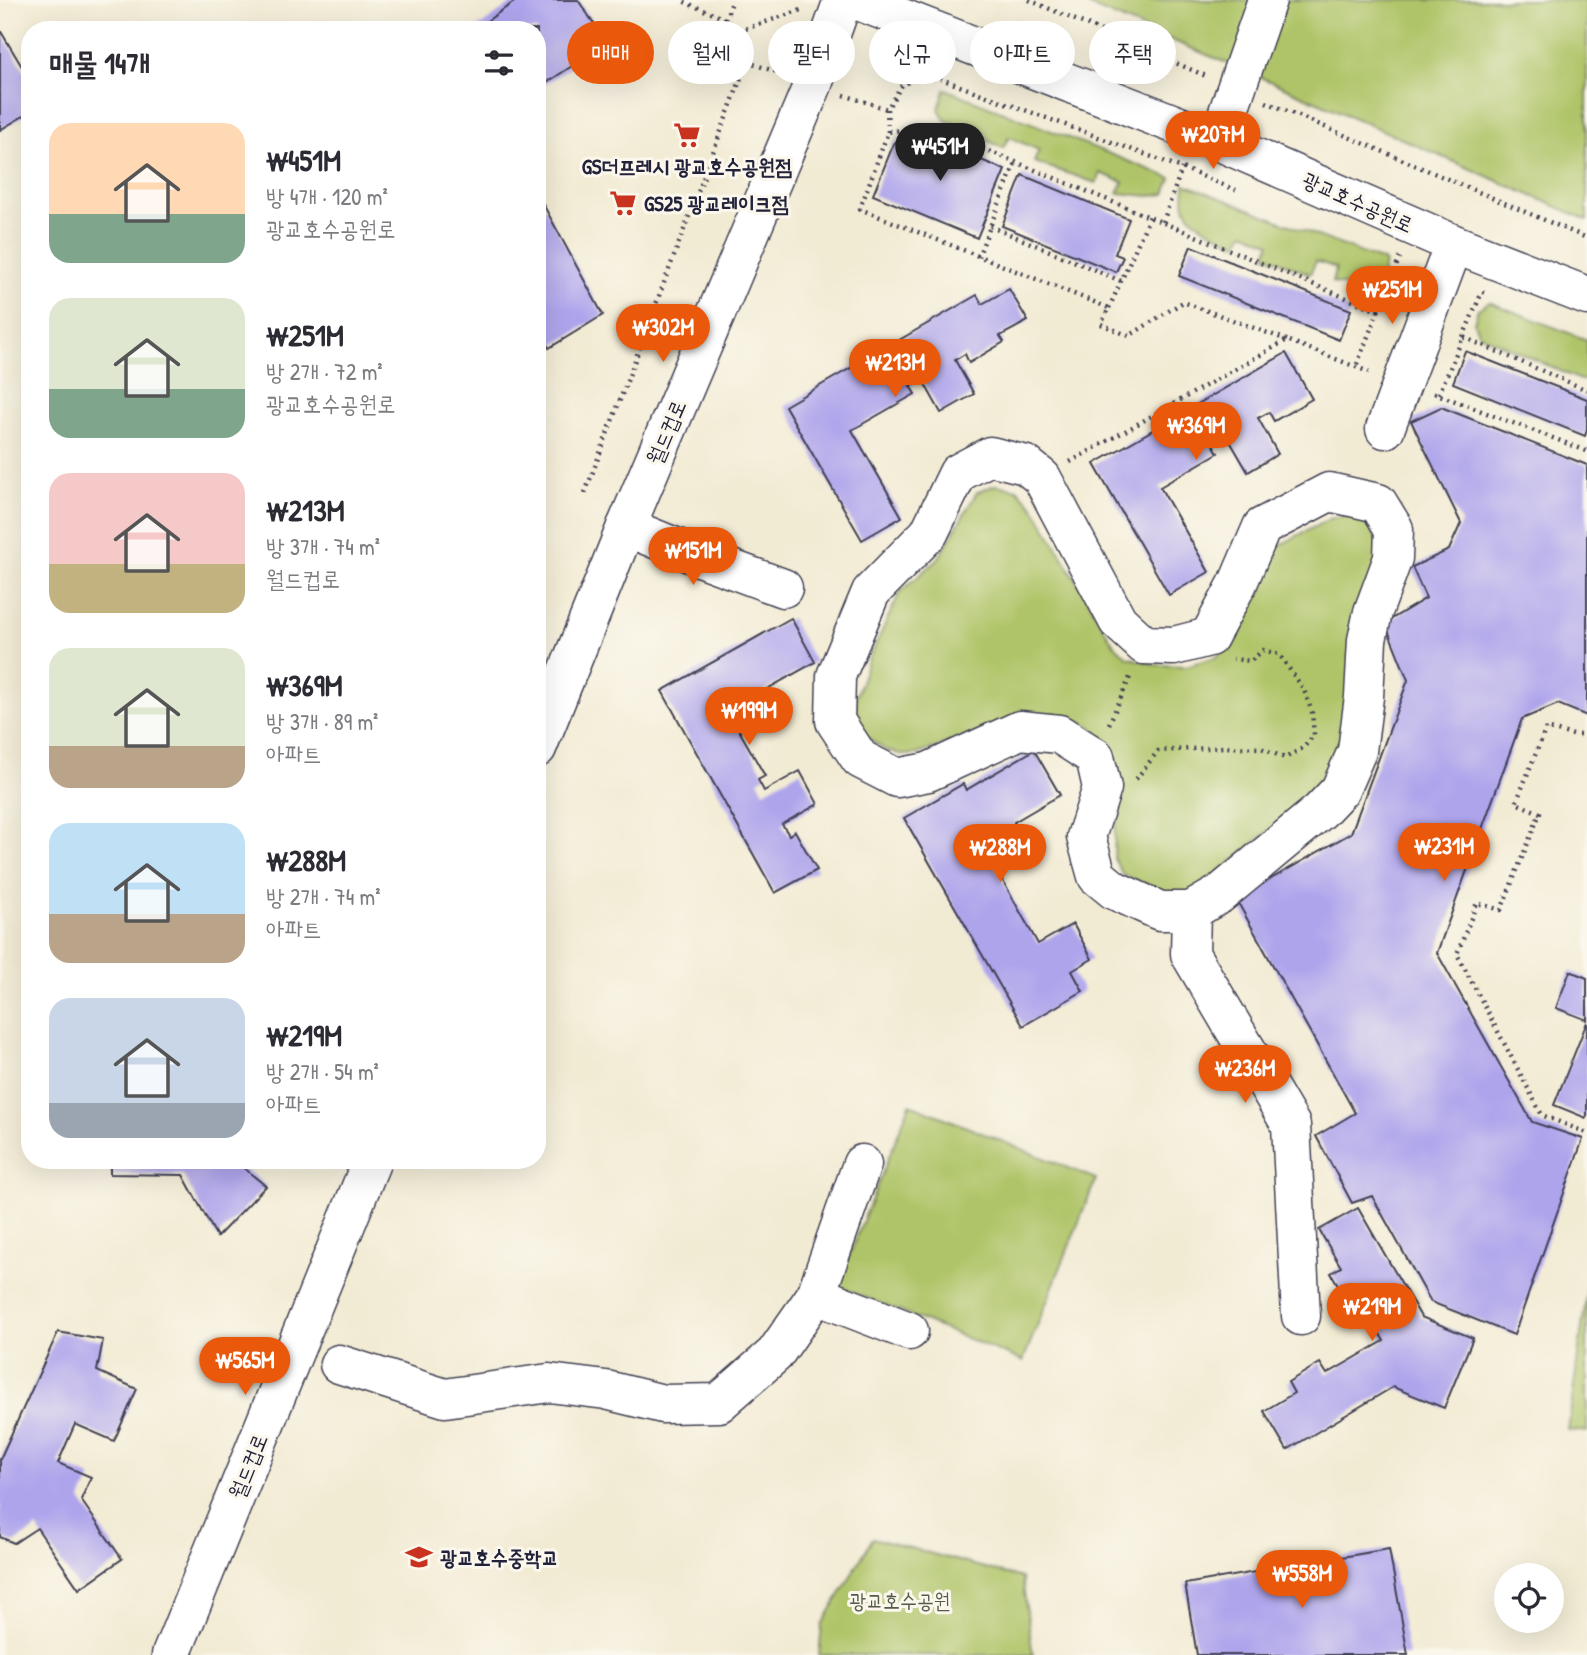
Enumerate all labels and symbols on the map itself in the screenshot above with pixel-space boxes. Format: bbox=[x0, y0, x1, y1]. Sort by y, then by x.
pin: ₩207M bbox=[1164, 111, 1262, 171]
supermarket icon: GS더프레시 광교호수공원점 bbox=[672, 120, 702, 150]
pin: ₩451M bbox=[891, 124, 989, 183]
place label: GS더프레시 광교호수공원점 bbox=[582, 152, 792, 181]
street label: 광교호수공원로 bbox=[1298, 165, 1418, 239]
supermarket icon: GS25 광교레이크점 bbox=[608, 188, 638, 218]
place label: GS25 광교레이크점 bbox=[644, 189, 789, 218]
pin: ₩251M bbox=[1343, 266, 1441, 326]
pin: ₩302M bbox=[614, 304, 712, 364]
pin: ₩213M bbox=[846, 340, 944, 399]
street label: 월드컵로 bbox=[639, 395, 693, 469]
pin: ₩369M bbox=[1147, 402, 1245, 462]
pin: ₩151M bbox=[644, 528, 742, 587]
pin: ₩199M bbox=[700, 688, 798, 747]
pin: ₩288M bbox=[951, 824, 1049, 884]
pin: ₩231M bbox=[1395, 824, 1493, 883]
pin: ₩236M bbox=[1196, 1046, 1294, 1105]
pin: ₩219M bbox=[1323, 1284, 1421, 1343]
pin: ₩565M bbox=[196, 1338, 294, 1397]
street label: 월드컵로 bbox=[222, 1429, 274, 1503]
school or university icon: 광교호수중학교 bbox=[404, 1542, 434, 1572]
place label: 광교호수중학교 bbox=[440, 1543, 558, 1572]
pin: ₩558M bbox=[1253, 1550, 1351, 1610]
park label: 광교호수공원 bbox=[849, 1586, 951, 1615]

